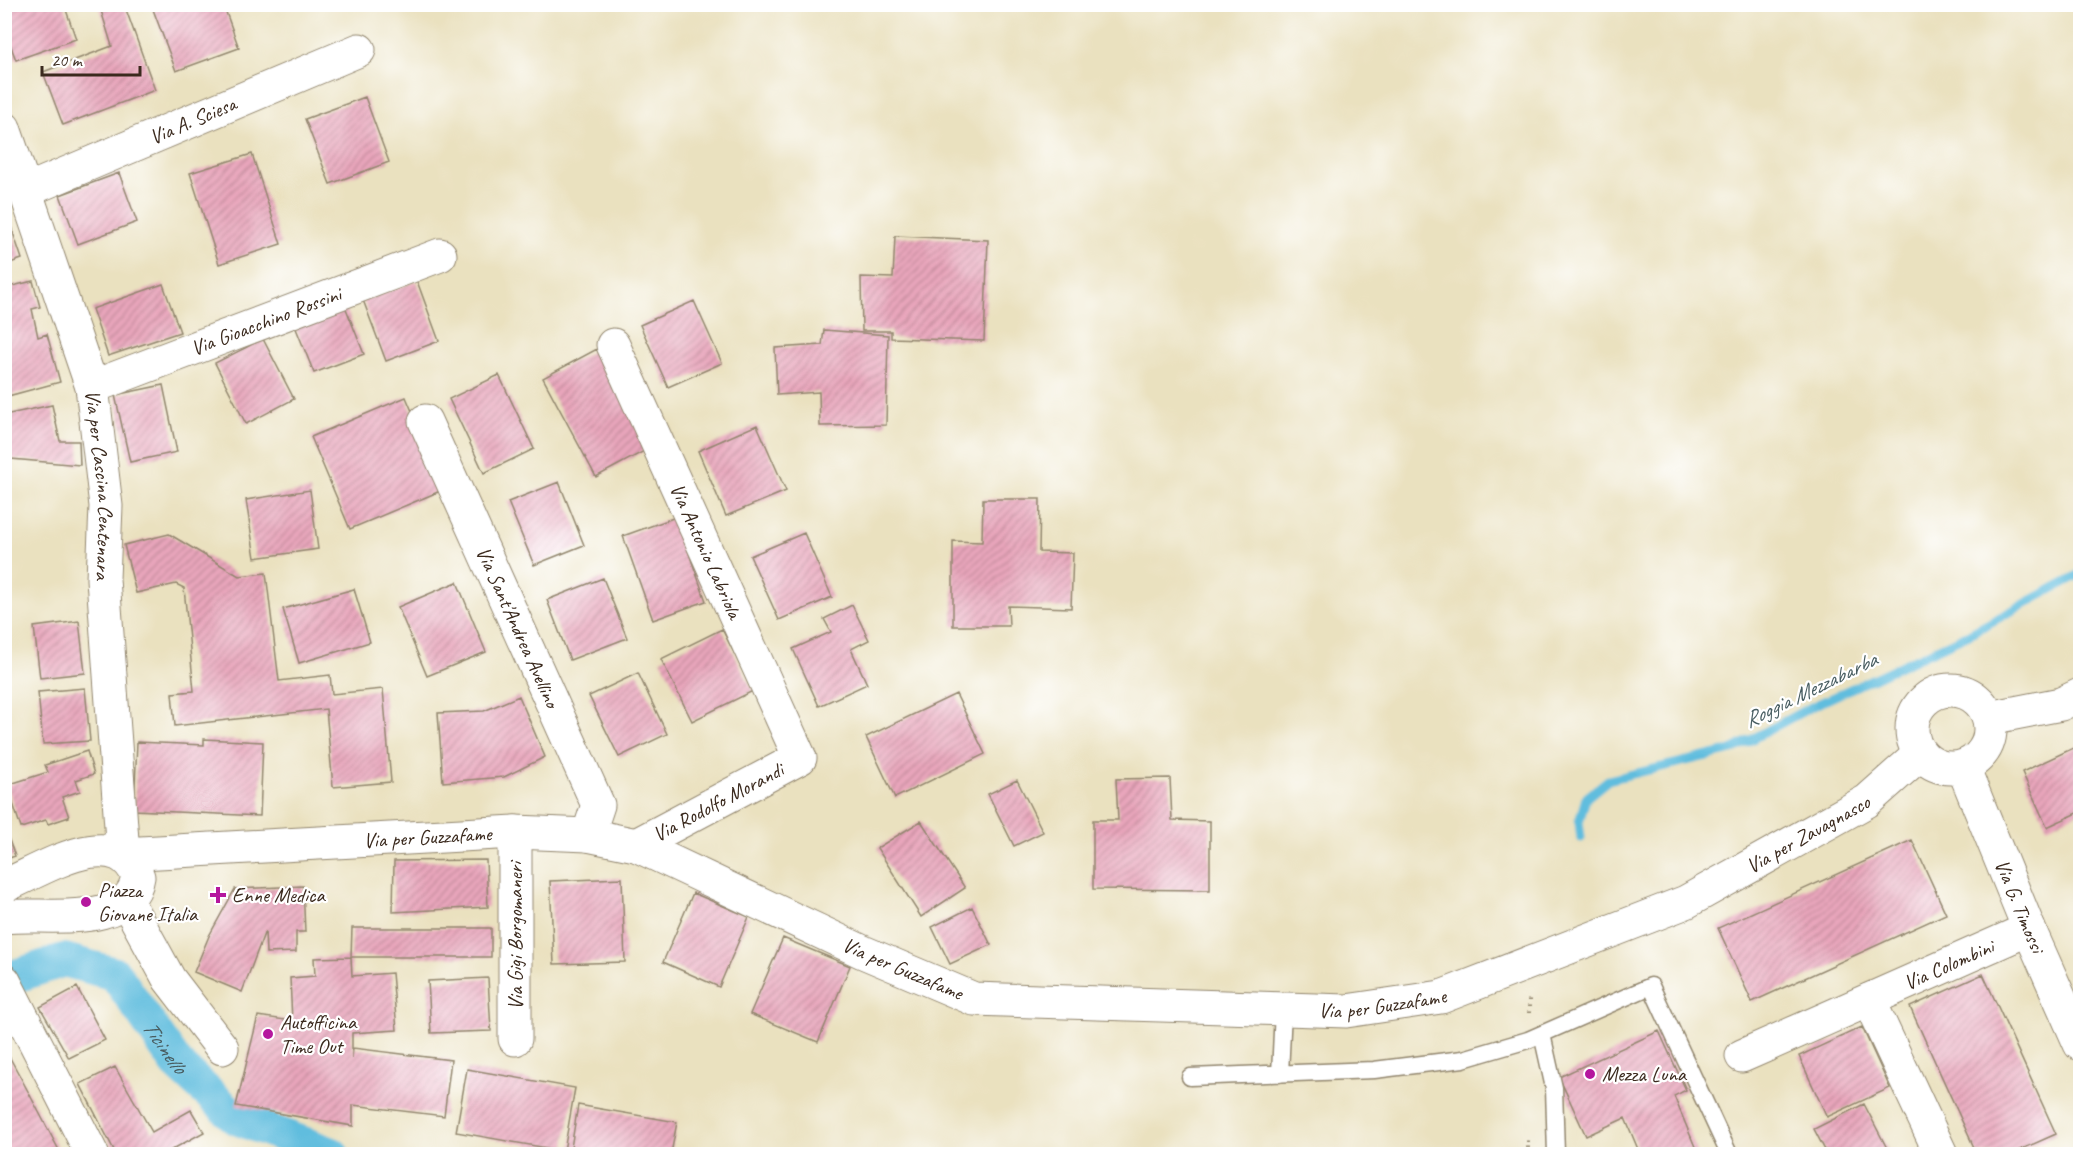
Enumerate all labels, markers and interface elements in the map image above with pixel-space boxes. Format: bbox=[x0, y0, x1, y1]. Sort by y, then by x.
scale bar bbox=[42, 39, 140, 77]
text: 20 m bbox=[51, 49, 84, 71]
street label: Via A. Sciesa bbox=[146, 90, 242, 150]
street label: Via Gioacchino Rossini bbox=[187, 280, 347, 361]
street label: Via per Cascina Centenara bbox=[79, 388, 119, 582]
street label: Via Antonio Labriola bbox=[664, 479, 749, 625]
street label: Via Sant'Andrea Avellino bbox=[470, 543, 566, 714]
water label: Roggia Mezzabarba bbox=[1739, 645, 1884, 734]
street label: Via Rodolfo Morandi bbox=[648, 755, 790, 847]
street label: Via per Zavagnasco bbox=[1741, 788, 1876, 879]
street label: Via per Guzzafame bbox=[363, 820, 494, 853]
street label: Via G. Timossi bbox=[1989, 855, 2052, 959]
street label: Via Gigi Borgomaneri bbox=[502, 859, 528, 1010]
place label: Piazza Giovane Italia bbox=[98, 877, 199, 927]
place label: Enne Medica bbox=[232, 882, 326, 908]
marker: Enne Medica bbox=[209, 886, 227, 904]
marker: Piazza Giovane Italia bbox=[79, 895, 93, 909]
street label: Via per Guzzafame bbox=[839, 931, 969, 1007]
street label: Via Colombini bbox=[1900, 932, 2000, 996]
street label: Via per Guzzafame bbox=[1318, 982, 1452, 1024]
place label: Autofficina Time Out bbox=[280, 1009, 358, 1059]
water label: Ticinello bbox=[136, 1015, 194, 1082]
marker: Autofficina Time Out bbox=[261, 1027, 275, 1041]
place label: Mezza Luna bbox=[1602, 1061, 1688, 1087]
marker: Mezza Luna bbox=[1583, 1067, 1597, 1081]

